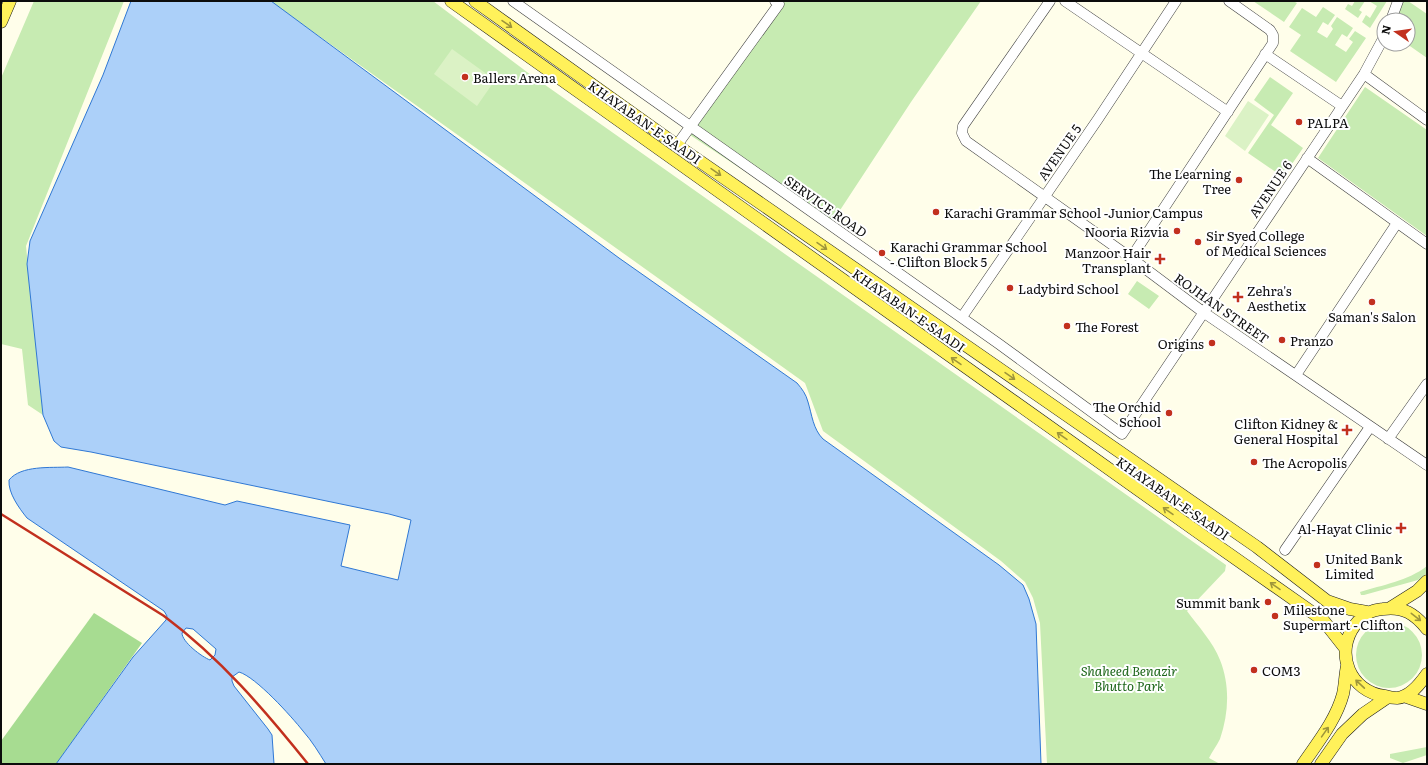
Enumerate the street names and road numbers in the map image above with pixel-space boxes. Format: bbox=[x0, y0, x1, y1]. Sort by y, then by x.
street label: KHAYABAN-E-SAADI bbox=[585, 76, 705, 168]
street label: AVENUE 5 bbox=[1033, 120, 1086, 184]
street label: AVENUE 6 bbox=[1244, 157, 1296, 221]
street label: SERVICE ROAD bbox=[781, 170, 871, 242]
street label: KHAYABAN-E-SAADI bbox=[849, 264, 969, 356]
street label: ROJHAN STREET bbox=[1171, 268, 1274, 348]
street label: KHAYABAN-E-SAADI bbox=[1113, 452, 1233, 544]

